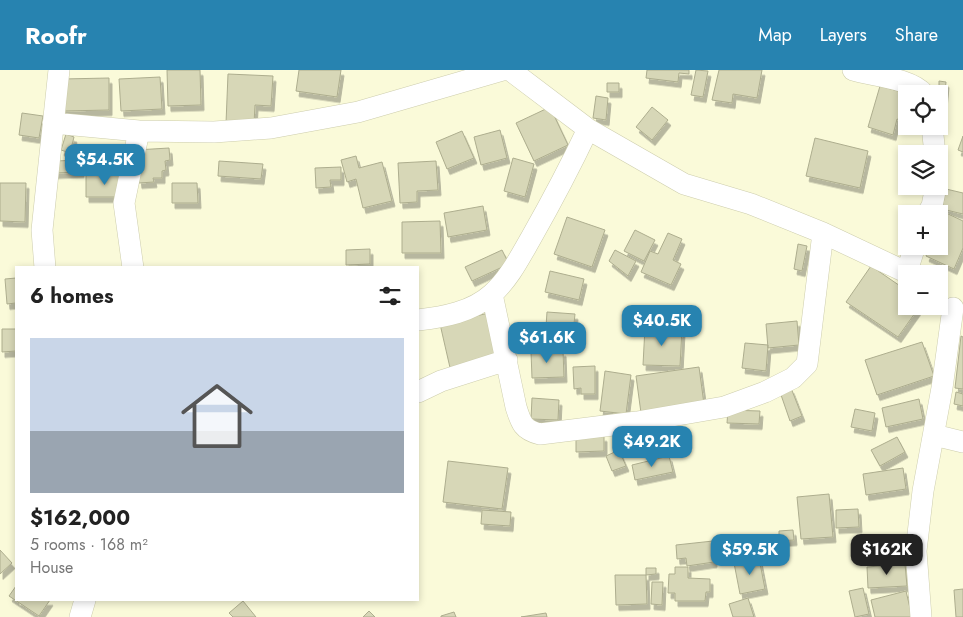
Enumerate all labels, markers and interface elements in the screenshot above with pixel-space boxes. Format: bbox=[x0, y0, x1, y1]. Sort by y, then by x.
text: Roofr bbox=[25, 18, 87, 53]
text: Map bbox=[758, 22, 792, 48]
text: Layers bbox=[820, 22, 867, 48]
text: Share bbox=[895, 22, 938, 48]
map controls bbox=[898, 85, 948, 315]
button: locate bbox=[898, 85, 948, 135]
pin: $54.5K bbox=[64, 144, 146, 186]
button: layers bbox=[898, 145, 948, 195]
text: $54.5K bbox=[76, 148, 134, 171]
button: + bbox=[898, 205, 948, 255]
button: − bbox=[898, 265, 948, 315]
text: 6 homes bbox=[30, 281, 114, 311]
icon: filters bbox=[376, 282, 404, 310]
pin: $40.5K bbox=[621, 304, 703, 347]
text: $40.5K bbox=[633, 309, 691, 332]
pin: $61.6K bbox=[506, 322, 588, 364]
text: $61.6K bbox=[519, 326, 575, 349]
icon: home bbox=[172, 371, 262, 461]
pin: $49.2K bbox=[611, 426, 693, 468]
text: $49.2K bbox=[623, 430, 681, 453]
text: $162,000 bbox=[30, 503, 130, 533]
text: 5 rooms · 168 m² bbox=[30, 533, 148, 556]
pin: $59.5K bbox=[709, 534, 791, 576]
pin: $162K bbox=[852, 534, 922, 576]
text: $59.5K bbox=[722, 538, 778, 561]
text: $162K bbox=[862, 538, 912, 561]
text: House bbox=[30, 556, 73, 579]

